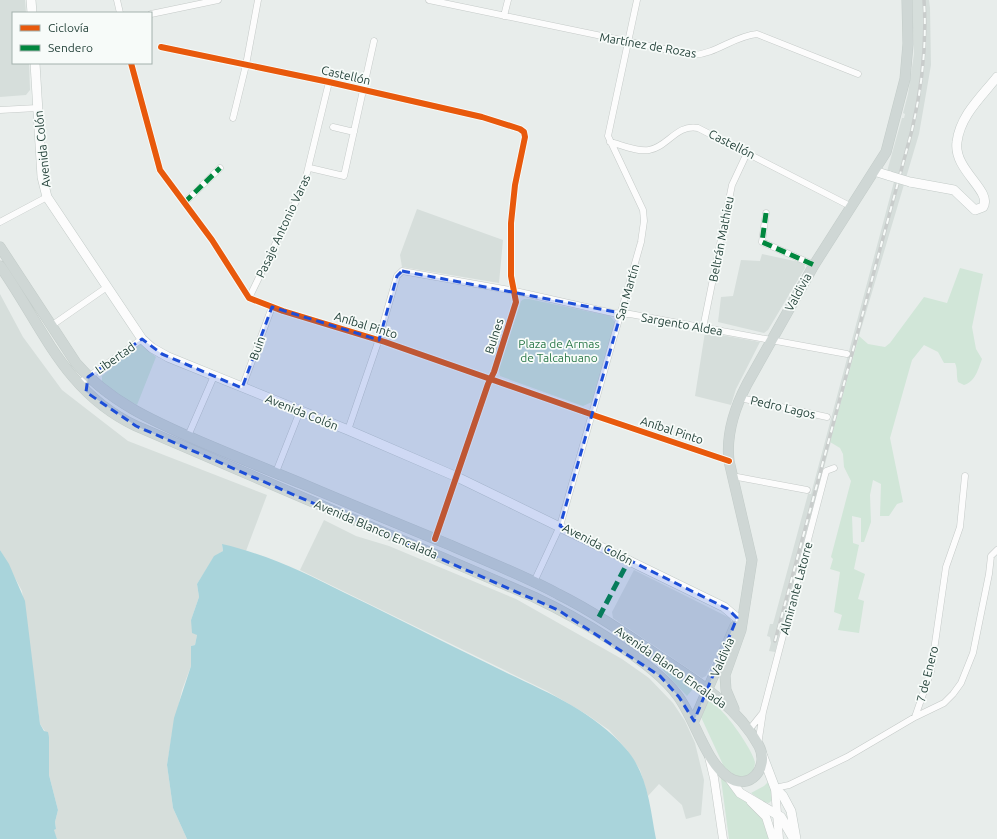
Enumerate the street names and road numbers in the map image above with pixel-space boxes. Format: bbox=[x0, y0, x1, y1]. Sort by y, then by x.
street label: Martínez de Rozas bbox=[599, 30, 697, 60]
street label: Castellón bbox=[320, 63, 372, 87]
street label: Avenida Colón bbox=[32, 110, 52, 188]
street label: Castellón bbox=[707, 127, 757, 161]
street label: Pasaje Antonio Varas bbox=[253, 172, 313, 280]
street label: Beltrán Mathieu bbox=[706, 195, 736, 283]
street label: San Martín bbox=[613, 262, 641, 322]
street label: Valdivia bbox=[782, 271, 814, 313]
street label: Aníbal Pinto bbox=[333, 309, 399, 341]
street label: Sargento Aldea bbox=[640, 310, 724, 338]
street label: Bulnes bbox=[482, 317, 506, 355]
street label: Buin bbox=[247, 334, 267, 362]
street label: Libertad bbox=[93, 340, 137, 376]
street label: Avenida Colón bbox=[264, 392, 340, 432]
street label: Pedro Lagos bbox=[749, 393, 817, 421]
street label: Aníbal Pinto bbox=[639, 414, 705, 446]
street label: Avenida Blanco Encalada bbox=[312, 497, 440, 561]
street label: Avenida Colón bbox=[561, 521, 635, 567]
street label: Almirante Latorre bbox=[777, 540, 815, 636]
street label: Avenida Blanco Encalada bbox=[613, 624, 729, 710]
street label: Valdivia bbox=[708, 635, 736, 679]
street label: 7 de Enero bbox=[914, 644, 940, 704]

